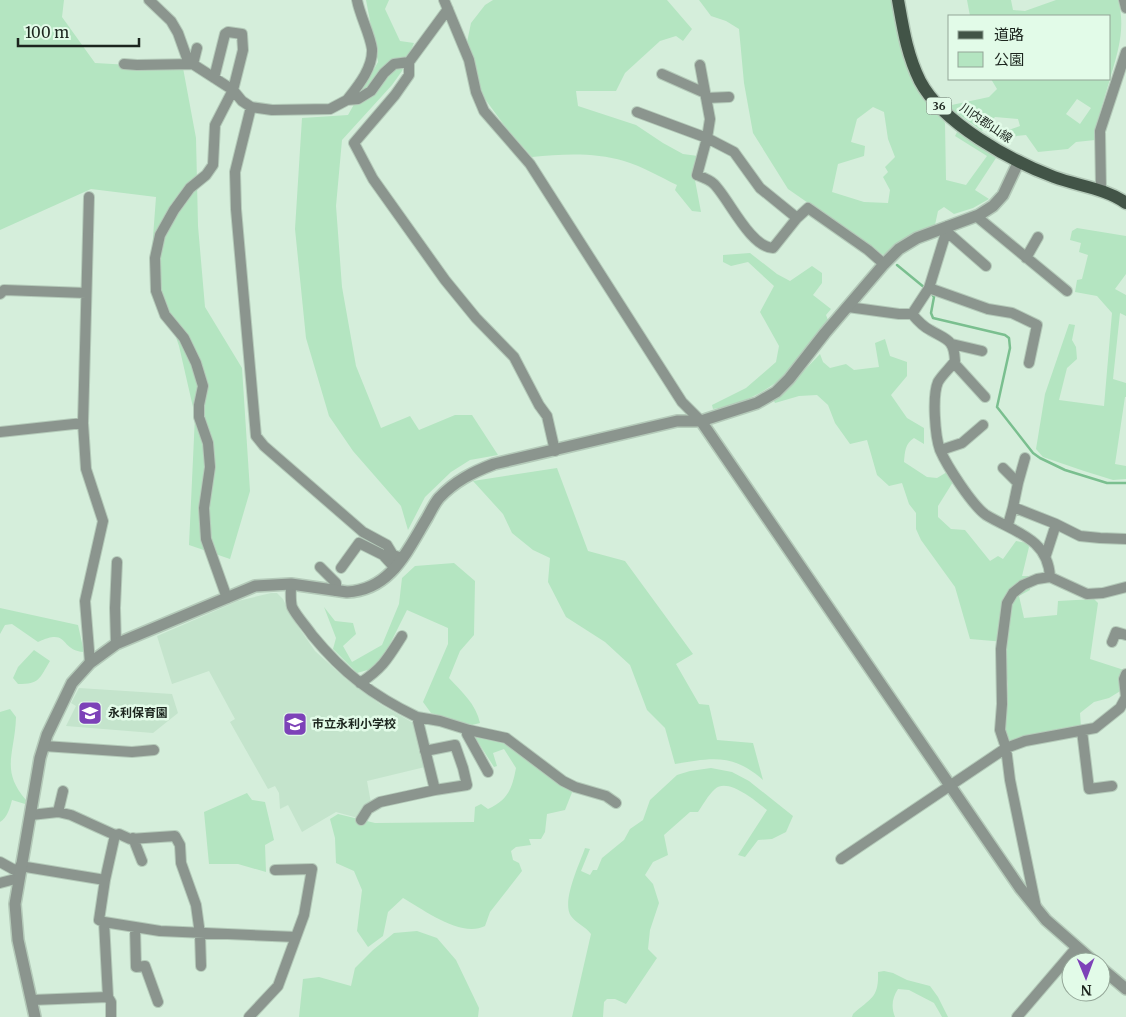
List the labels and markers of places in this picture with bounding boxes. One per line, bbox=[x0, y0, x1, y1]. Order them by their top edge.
school or university icon: 永利保育園 bbox=[77, 700, 103, 726]
place label: 永利保育園 bbox=[108, 705, 168, 720]
school or university icon: 市立永利小学校 bbox=[282, 711, 308, 737]
place label: 市立永利小学校 bbox=[312, 716, 396, 731]

